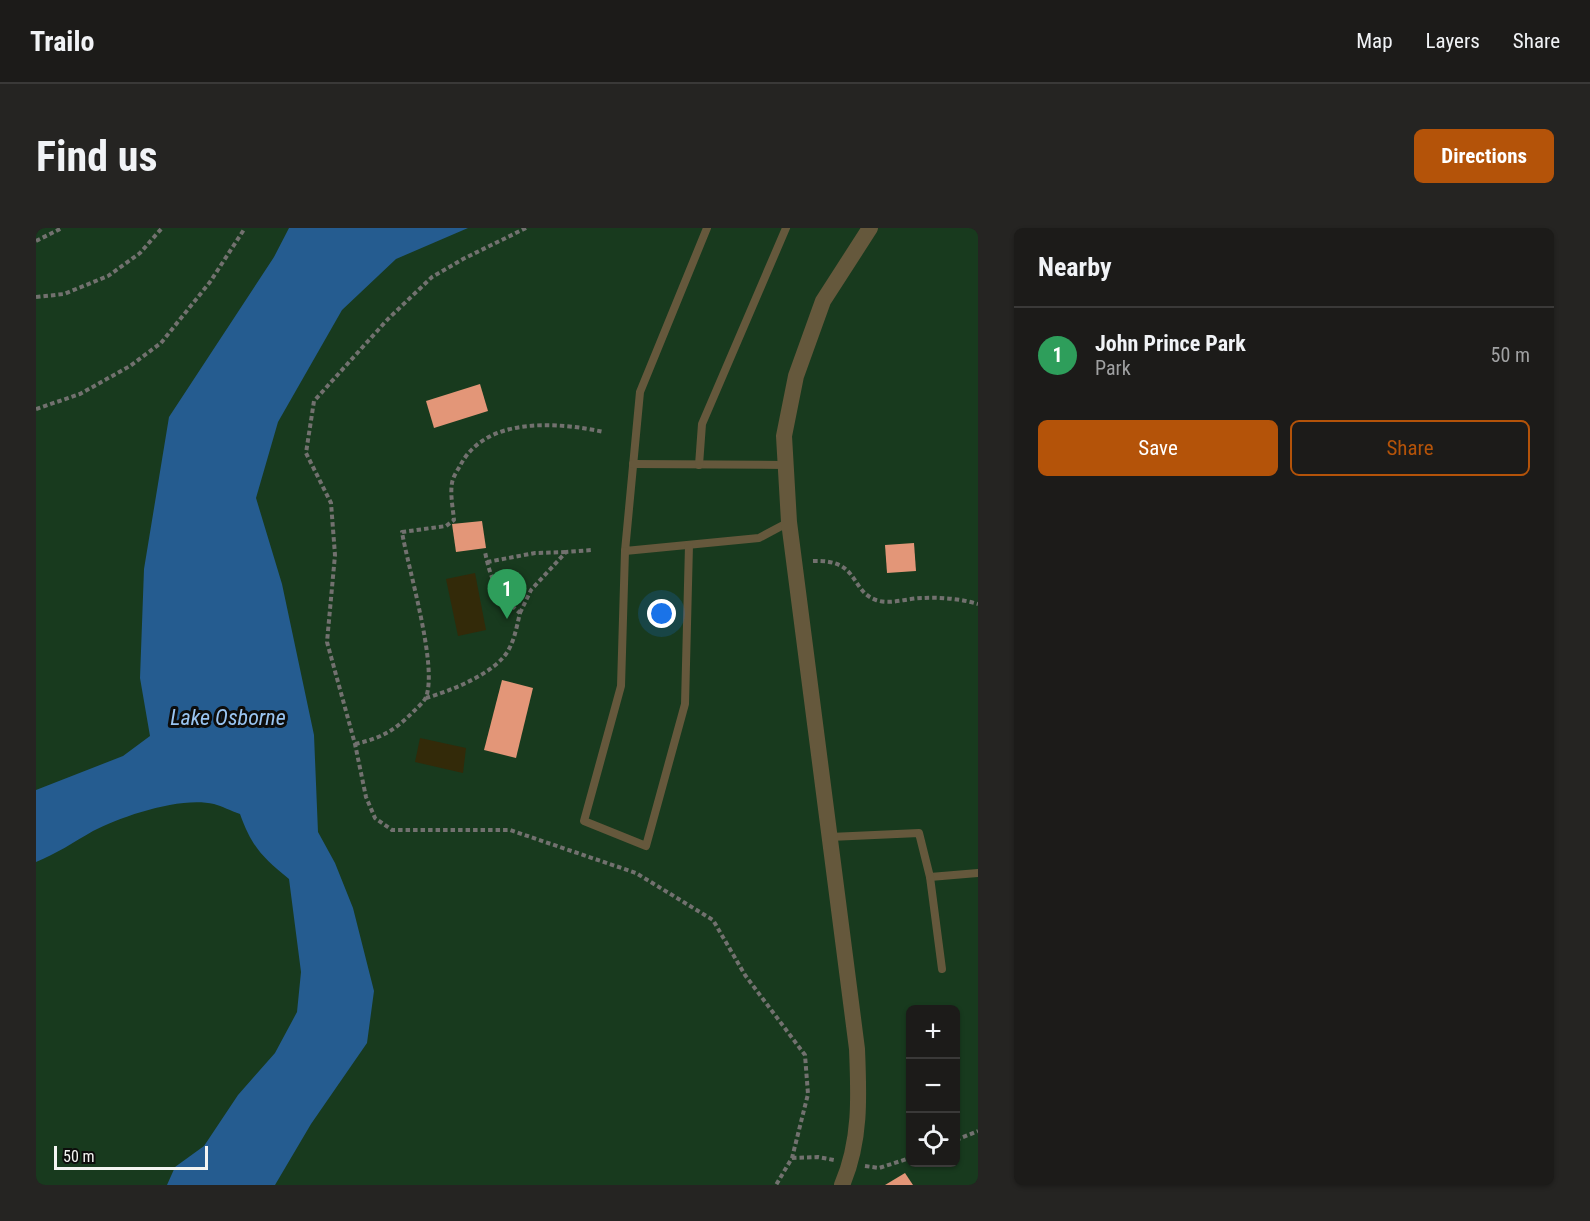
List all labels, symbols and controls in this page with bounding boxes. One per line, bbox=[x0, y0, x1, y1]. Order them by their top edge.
text: Trailo bbox=[30, 25, 94, 58]
text: Map bbox=[1356, 29, 1393, 53]
text: Layers bbox=[1426, 29, 1480, 53]
text: Share bbox=[1513, 29, 1560, 53]
button: Directions bbox=[1414, 129, 1554, 183]
text: Find us bbox=[36, 132, 157, 181]
text: Nearby bbox=[1038, 252, 1112, 282]
text: John Prince Park bbox=[1095, 331, 1246, 356]
text: 1 bbox=[1052, 343, 1063, 367]
text: 50 m bbox=[1491, 343, 1530, 367]
text: Park bbox=[1095, 356, 1131, 380]
button: Save bbox=[1038, 420, 1278, 476]
button: Share bbox=[1290, 420, 1530, 476]
pin: 1 bbox=[488, 570, 526, 619]
your location bbox=[647, 599, 676, 628]
water label: Lake Osborne bbox=[170, 705, 286, 730]
map controls bbox=[906, 1005, 960, 1167]
button: + bbox=[906, 1005, 960, 1059]
button: − bbox=[906, 1059, 960, 1113]
button: locate bbox=[906, 1113, 960, 1167]
scale bar bbox=[54, 1143, 208, 1170]
text: 50 m bbox=[63, 1147, 95, 1166]

